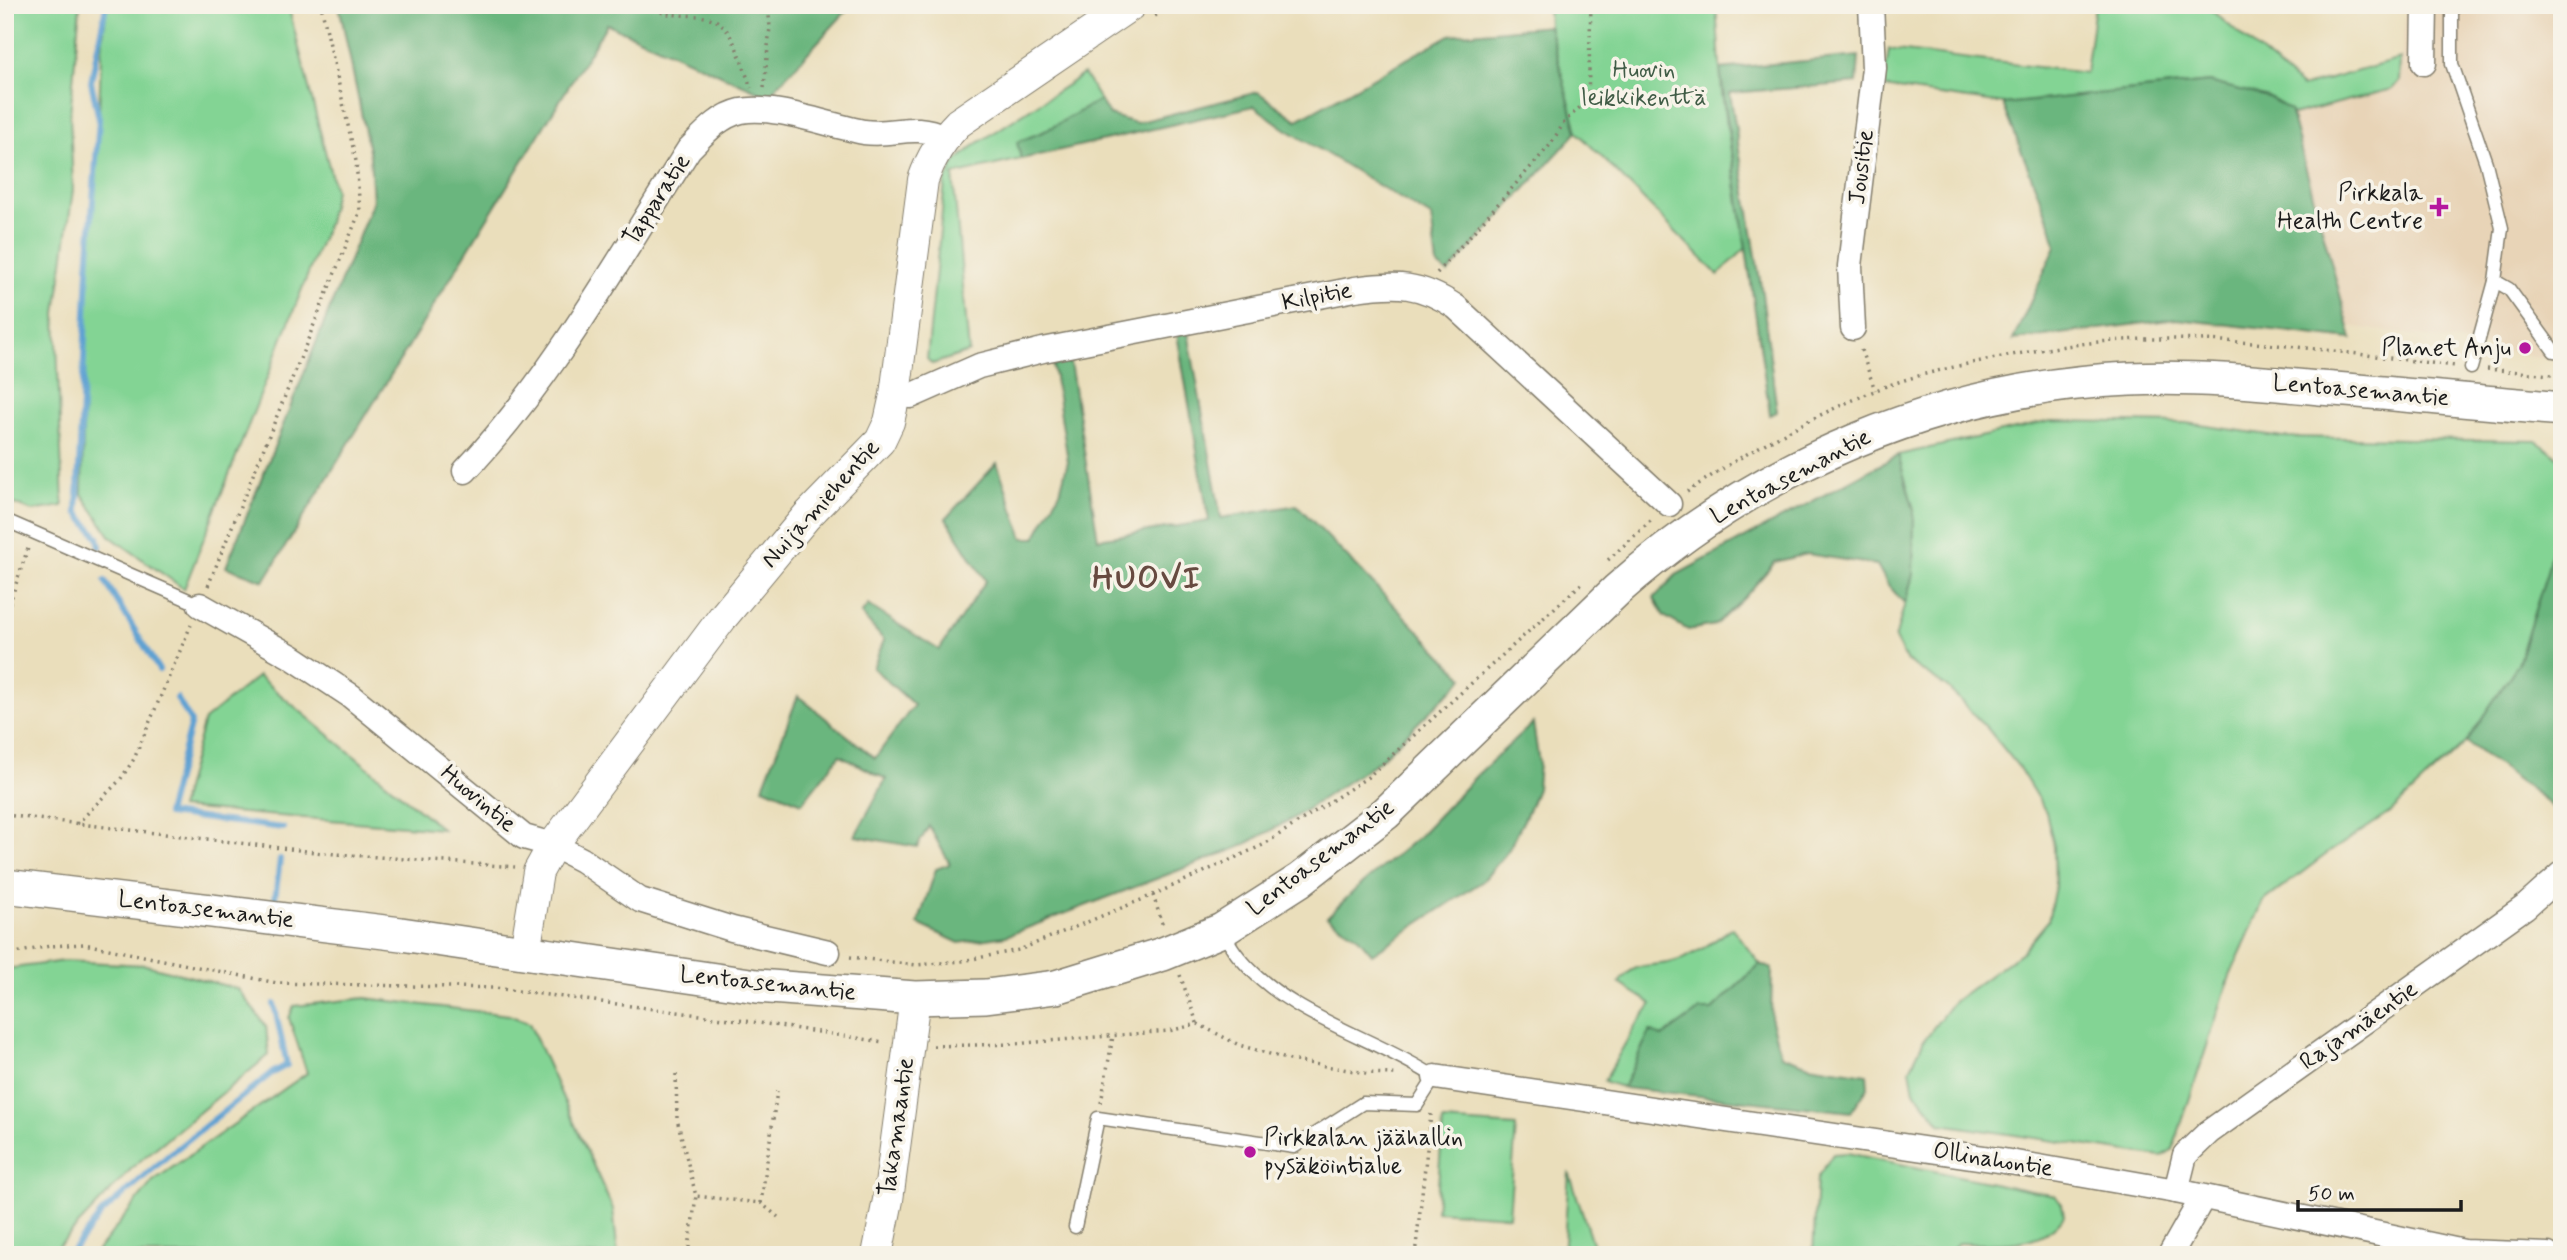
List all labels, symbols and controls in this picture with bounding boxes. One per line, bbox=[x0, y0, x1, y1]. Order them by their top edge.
park label: Huovin leikkikenttä bbox=[1581, 55, 1707, 114]
street label: Jousitie bbox=[1842, 128, 1882, 206]
street label: Tapparatie bbox=[616, 148, 698, 252]
place label: Pirkkala Health Centre bbox=[2277, 178, 2424, 237]
marker: Pirkkala Health Centre bbox=[2429, 197, 2449, 217]
street label: Kilpitie bbox=[1279, 275, 1355, 319]
place label: Planet Anju bbox=[2382, 333, 2511, 364]
marker: Planet Anju bbox=[2517, 340, 2533, 356]
street label: Lentoasemantie bbox=[2272, 368, 2451, 414]
street label: Lentoasemantie bbox=[1706, 422, 1877, 532]
street label: Nuijamiehentie bbox=[755, 433, 887, 575]
district label: HUOVI bbox=[1092, 558, 1202, 600]
street label: Huovintie bbox=[434, 758, 523, 840]
street label: Lentoasemantie bbox=[1241, 792, 1401, 924]
street label: Lentoasemantie bbox=[116, 884, 296, 936]
street label: Lentoasemantie bbox=[678, 959, 858, 1009]
street label: Rajamäentie bbox=[2294, 974, 2424, 1078]
street label: Takamaantie bbox=[872, 1055, 922, 1199]
place label: Pirkkalan jäähallin pysäköintialue bbox=[1264, 1123, 1463, 1182]
street label: Ollinahontie bbox=[1931, 1135, 2055, 1185]
marker: Pirkkalan jäähallin pysäköintialue bbox=[1242, 1144, 1258, 1160]
scale bar bbox=[2298, 1169, 2460, 1213]
text: 50 m bbox=[2308, 1180, 2355, 1208]

